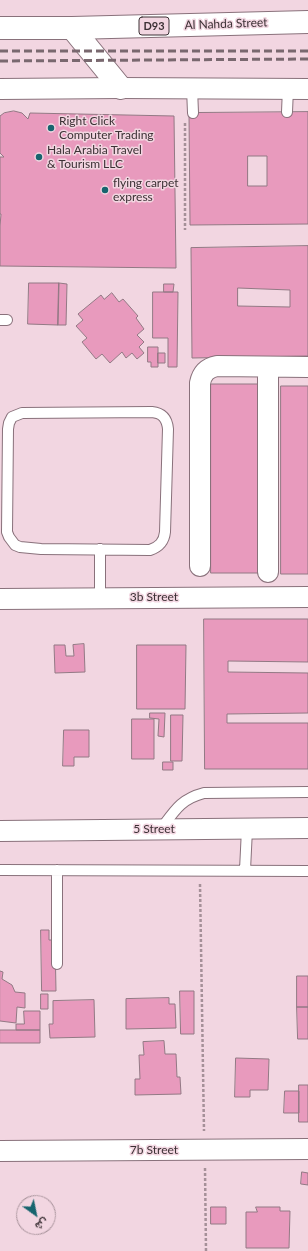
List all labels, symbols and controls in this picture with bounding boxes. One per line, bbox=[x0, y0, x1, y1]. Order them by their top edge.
street label: Al Nahda Street bbox=[184, 15, 268, 33]
road number: D93 bbox=[139, 17, 169, 35]
place label: Right Click Computer Trading bbox=[59, 114, 154, 142]
marker: Right Click Computer Trading bbox=[46, 123, 56, 133]
place label: Hala Arabia Travel & Tourism LLC bbox=[47, 143, 142, 171]
marker: Hala Arabia Travel & Tourism LLC bbox=[34, 152, 44, 162]
place label: flying carpet express bbox=[113, 176, 179, 204]
marker: flying carpet express bbox=[100, 185, 110, 195]
street label: 3b Street bbox=[130, 590, 178, 604]
street label: 5 Street bbox=[133, 822, 175, 836]
street label: 7b Street bbox=[130, 1143, 178, 1157]
north arrow bbox=[16, 1195, 56, 1235]
text: ش bbox=[33, 1216, 51, 1234]

